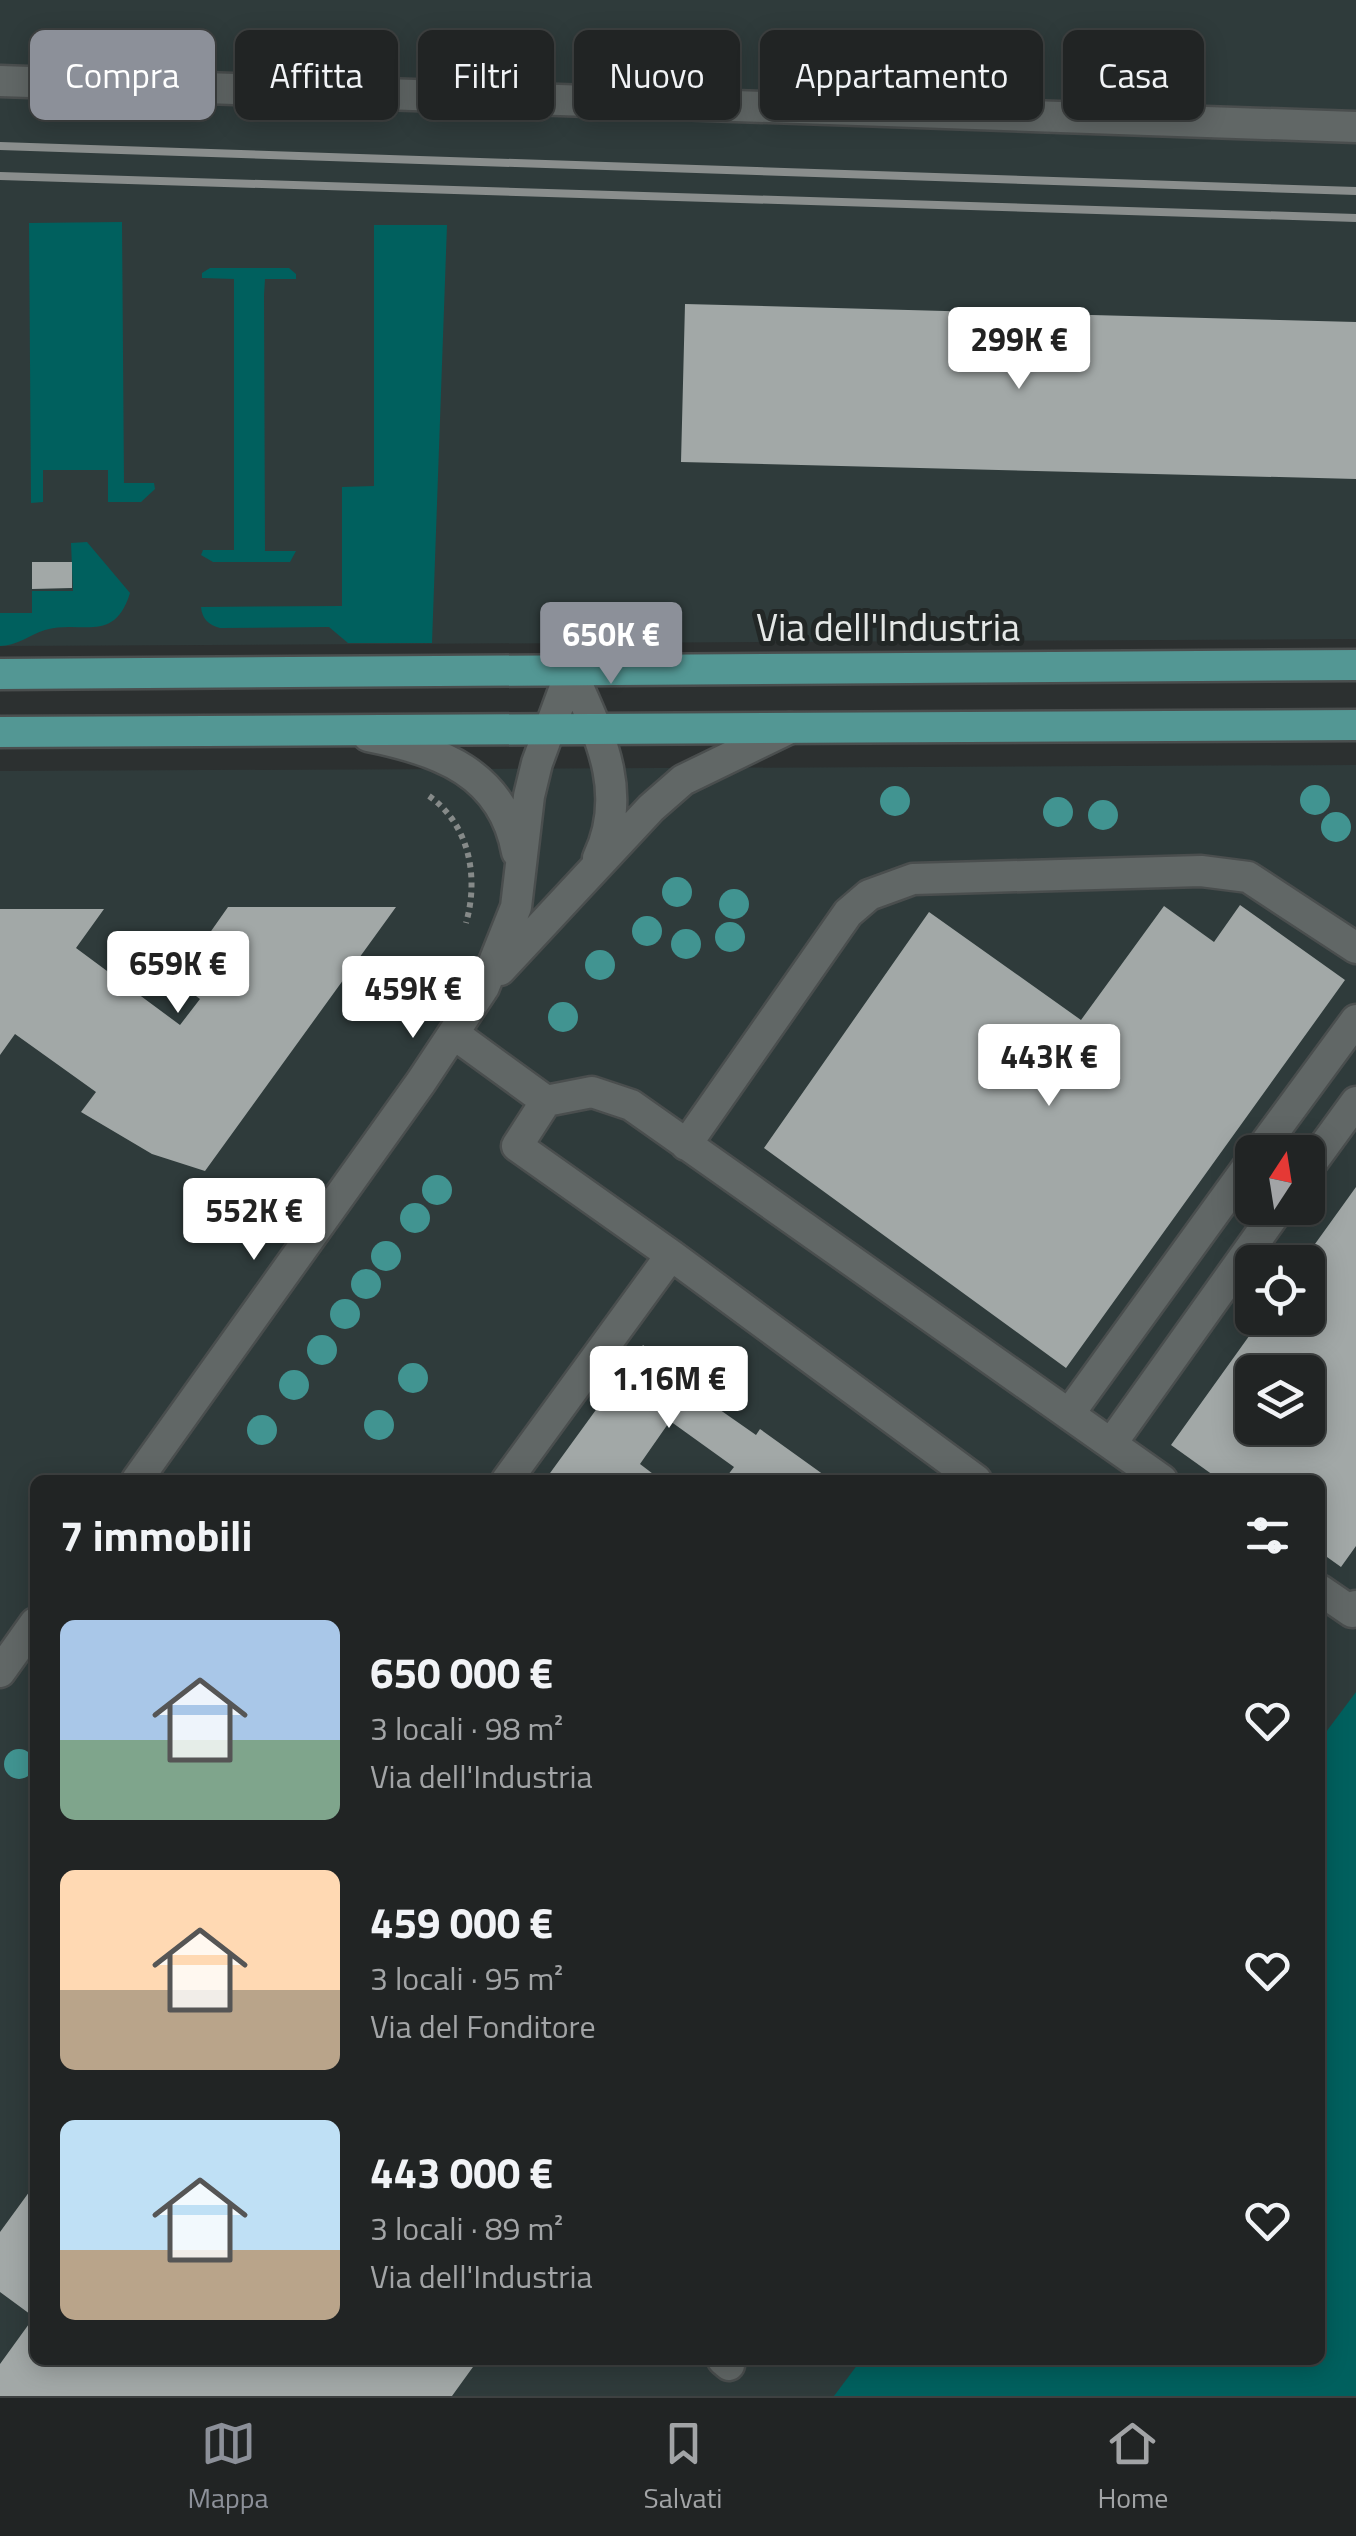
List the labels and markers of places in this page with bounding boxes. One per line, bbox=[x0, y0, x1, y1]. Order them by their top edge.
pin: 299K € bbox=[938, 307, 1100, 392]
pin: 650K € bbox=[530, 602, 692, 687]
pin: 659K € bbox=[97, 931, 259, 1016]
pin: 459K € bbox=[332, 956, 494, 1041]
pin: 443K € bbox=[968, 1024, 1130, 1109]
pin: 552K € bbox=[173, 1178, 335, 1263]
pin: 1.16M € bbox=[577, 1346, 761, 1431]

